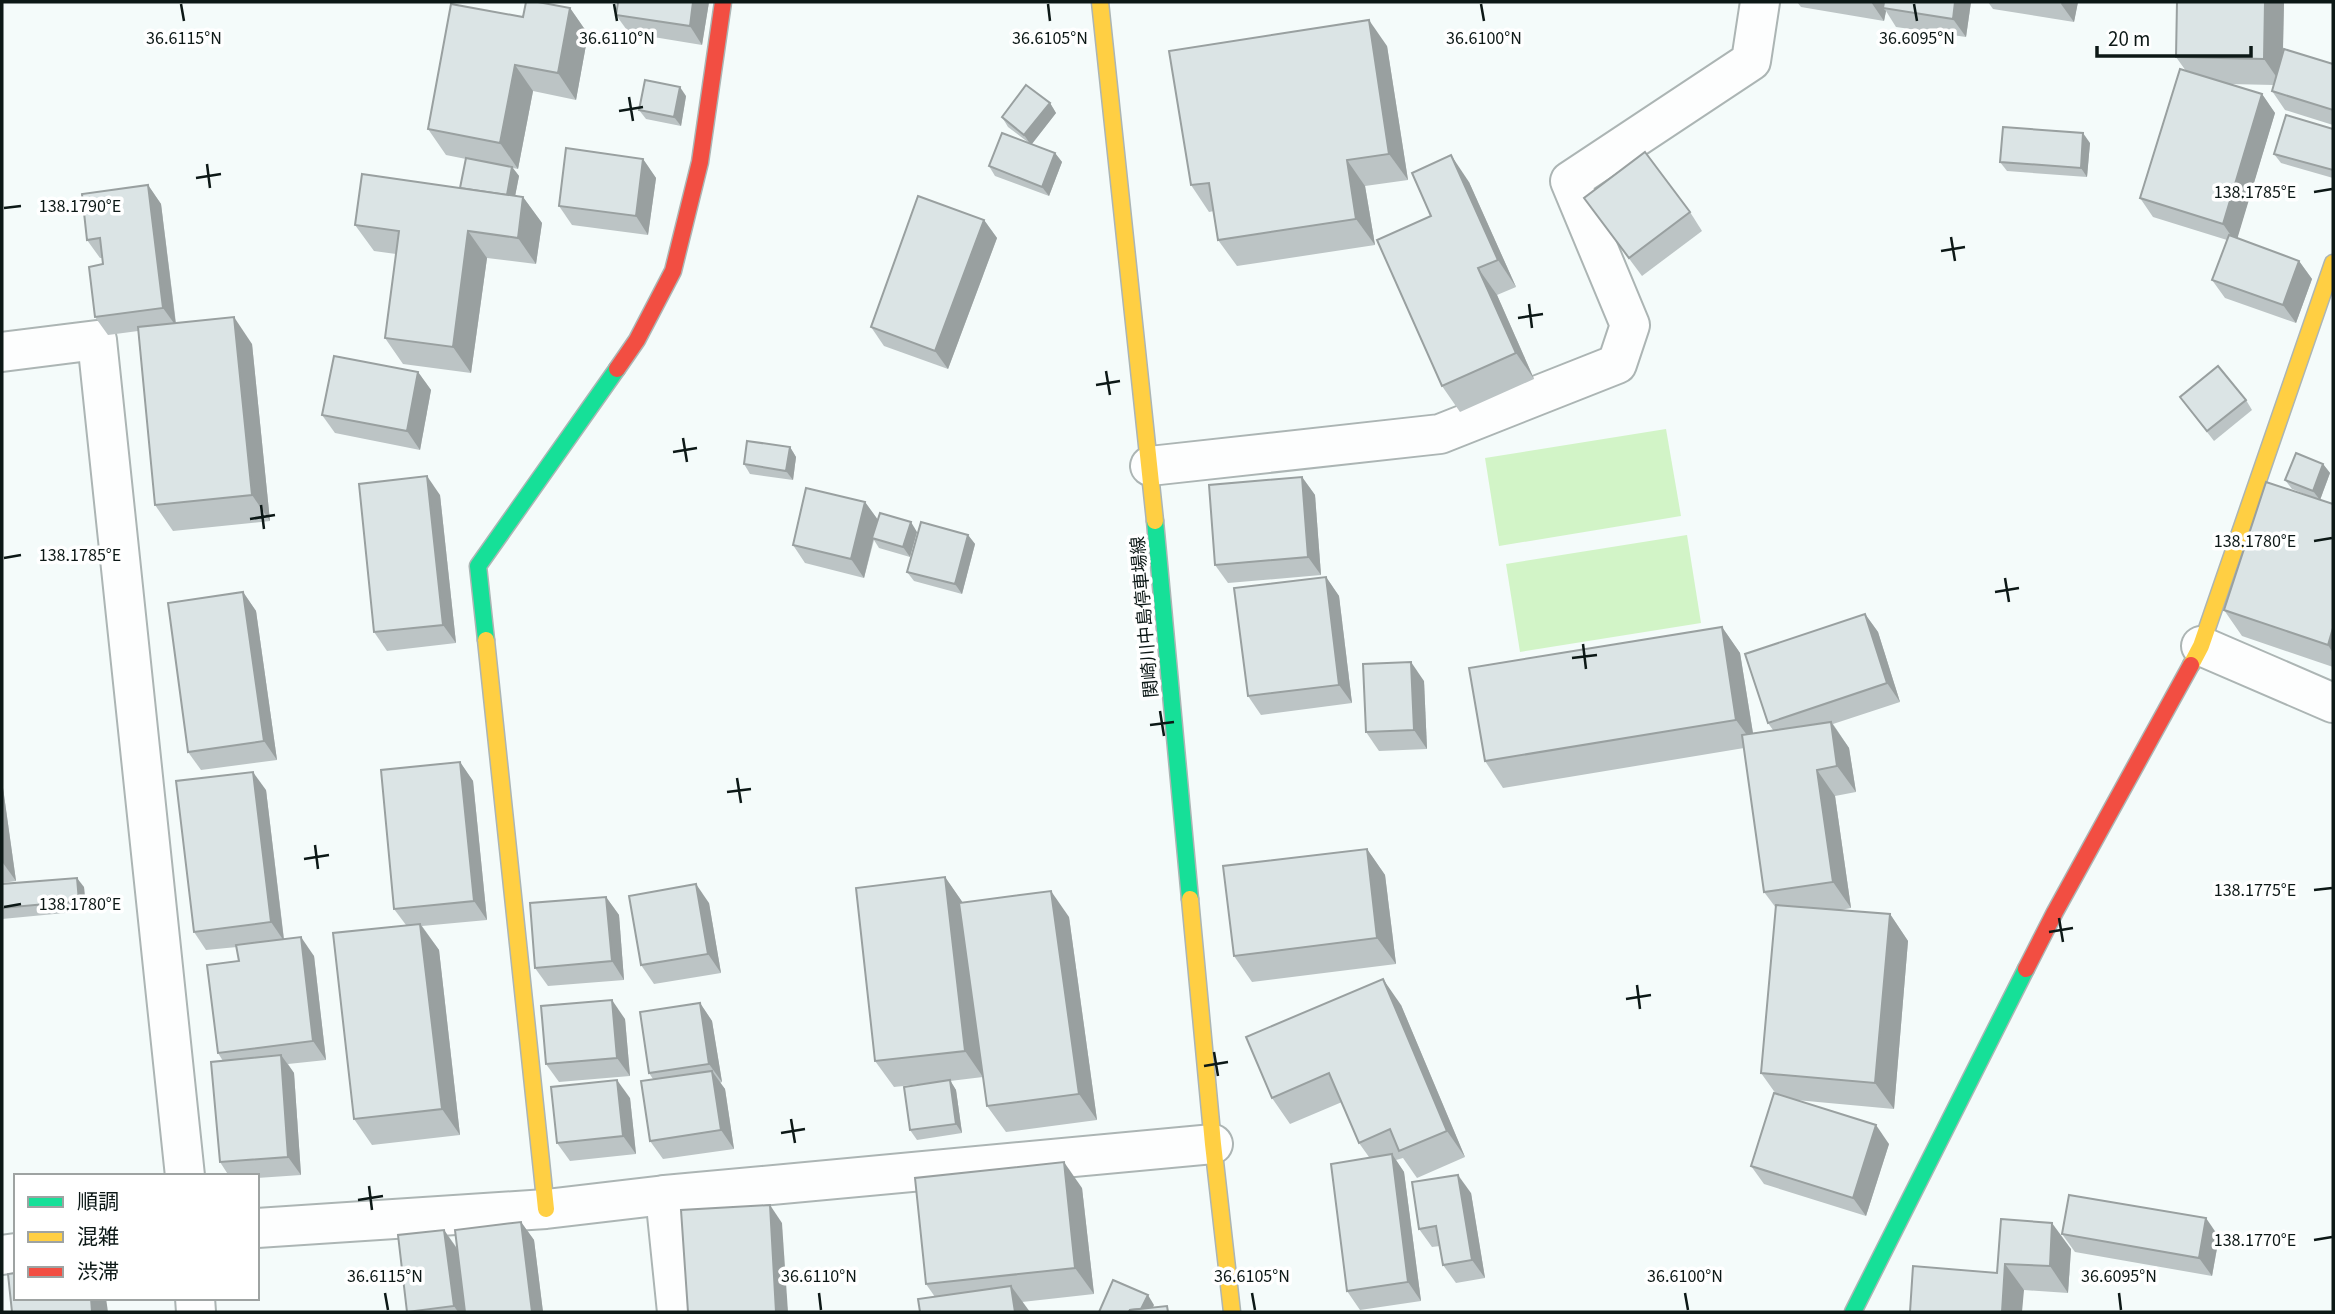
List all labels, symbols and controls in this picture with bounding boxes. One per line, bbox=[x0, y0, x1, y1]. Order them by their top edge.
scale bar bbox=[2097, 14, 2251, 58]
text: 20 m bbox=[2108, 24, 2150, 54]
text: 36.6115°N bbox=[146, 26, 222, 51]
text: 36.6110°N bbox=[579, 26, 655, 51]
text: 36.6105°N bbox=[1012, 26, 1088, 51]
text: 36.6100°N bbox=[1446, 26, 1522, 51]
text: 36.6095°N bbox=[1879, 26, 1955, 51]
text: 138.1785°E bbox=[2214, 180, 2296, 205]
text: 138.1790°E bbox=[39, 194, 121, 219]
text: 138.1780°E bbox=[2214, 529, 2296, 554]
street label: 関崎川中島停車場線 bbox=[1125, 535, 1165, 699]
text: 138.1785°E bbox=[39, 543, 121, 568]
text: 138.1775°E bbox=[2214, 878, 2296, 903]
text: 138.1780°E bbox=[39, 892, 121, 917]
legend bbox=[14, 1174, 259, 1300]
text: 順調 bbox=[77, 1187, 119, 1217]
text: 混雑 bbox=[77, 1222, 119, 1252]
text: 138.1770°E bbox=[2214, 1228, 2296, 1253]
text: 渋滞 bbox=[77, 1257, 119, 1287]
text: 36.6115°N bbox=[347, 1264, 423, 1289]
text: 36.6110°N bbox=[781, 1264, 857, 1289]
text: 36.6105°N bbox=[1214, 1264, 1290, 1289]
text: 36.6100°N bbox=[1647, 1264, 1723, 1289]
text: 36.6095°N bbox=[2081, 1264, 2157, 1289]

